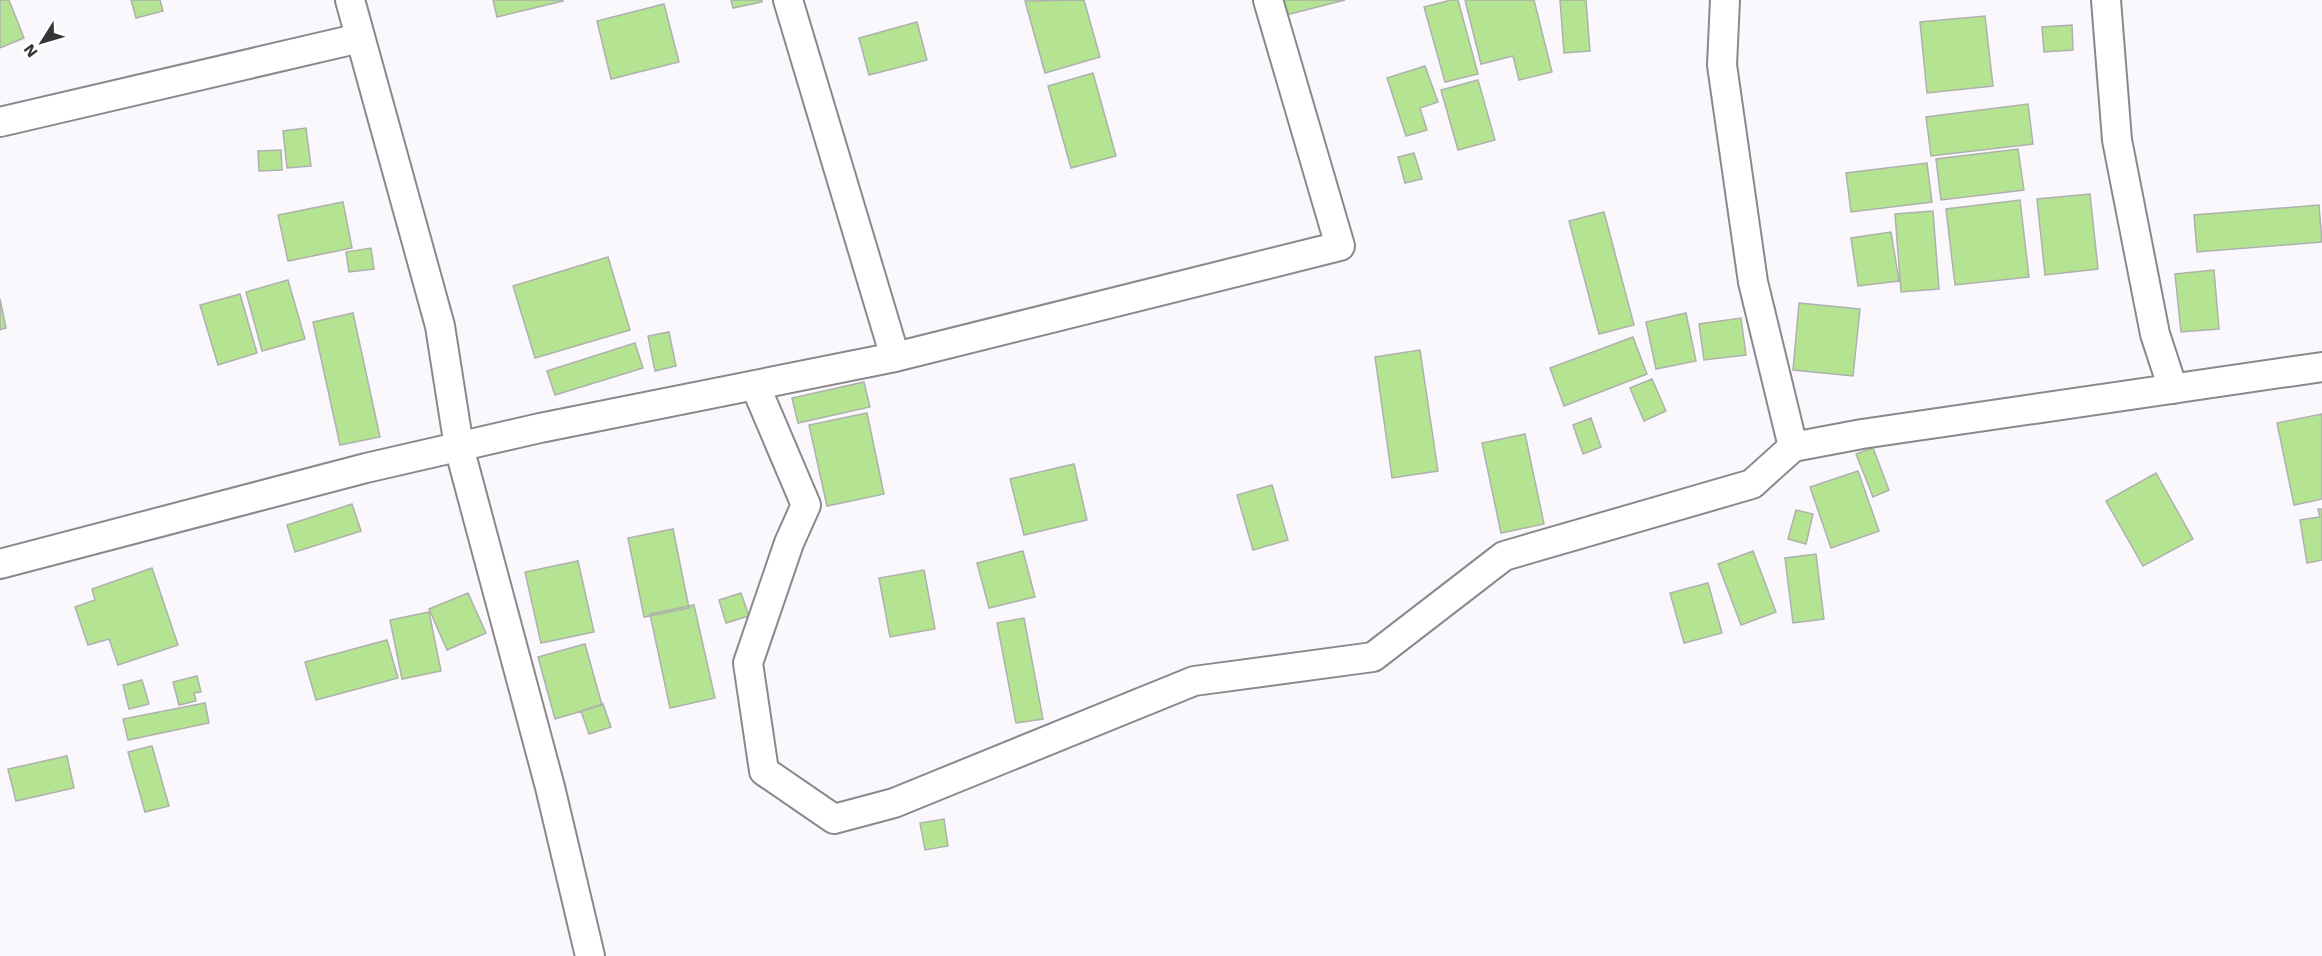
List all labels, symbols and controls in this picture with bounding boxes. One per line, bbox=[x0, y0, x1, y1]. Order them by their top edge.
north arrow bbox=[12, 12, 72, 72]
text: N bbox=[19, 40, 42, 61]

